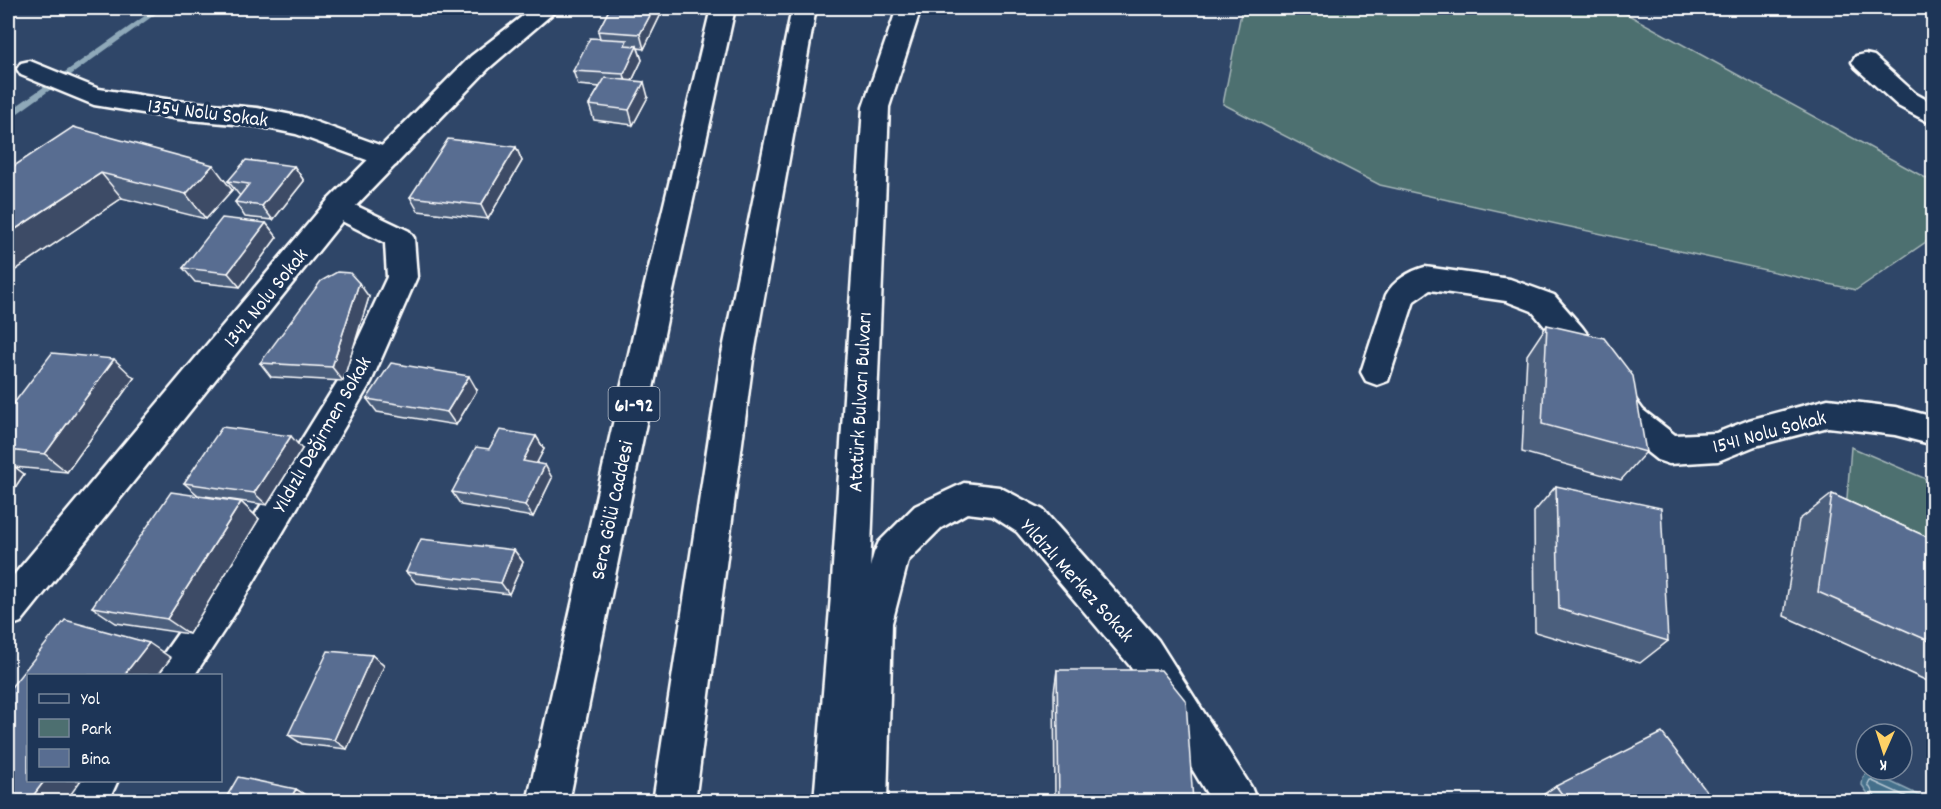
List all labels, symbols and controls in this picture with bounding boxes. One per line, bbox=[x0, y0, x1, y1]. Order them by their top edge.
street label: 1354 Nolu Sokak bbox=[146, 93, 270, 137]
street label: 1342 Nolu Sokak bbox=[218, 242, 317, 355]
street label: Atatürk Bulvarı Bulvarı bbox=[842, 311, 882, 493]
street label: Yıldızlı Değirmen Sokak bbox=[266, 351, 381, 520]
road number: 61-92 bbox=[608, 387, 660, 421]
street label: 1541 Nolu Sokak bbox=[1710, 404, 1830, 463]
street label: Sera Gölü Caddesi bbox=[585, 438, 643, 583]
street label: Yıldızlı Merkez Sokak bbox=[1012, 513, 1140, 651]
legend bbox=[27, 674, 222, 782]
text: Yol bbox=[81, 688, 101, 713]
text: Park bbox=[81, 718, 112, 743]
north arrow bbox=[1854, 722, 1914, 782]
text: Bina bbox=[81, 748, 110, 773]
text: K bbox=[1878, 753, 1888, 776]

